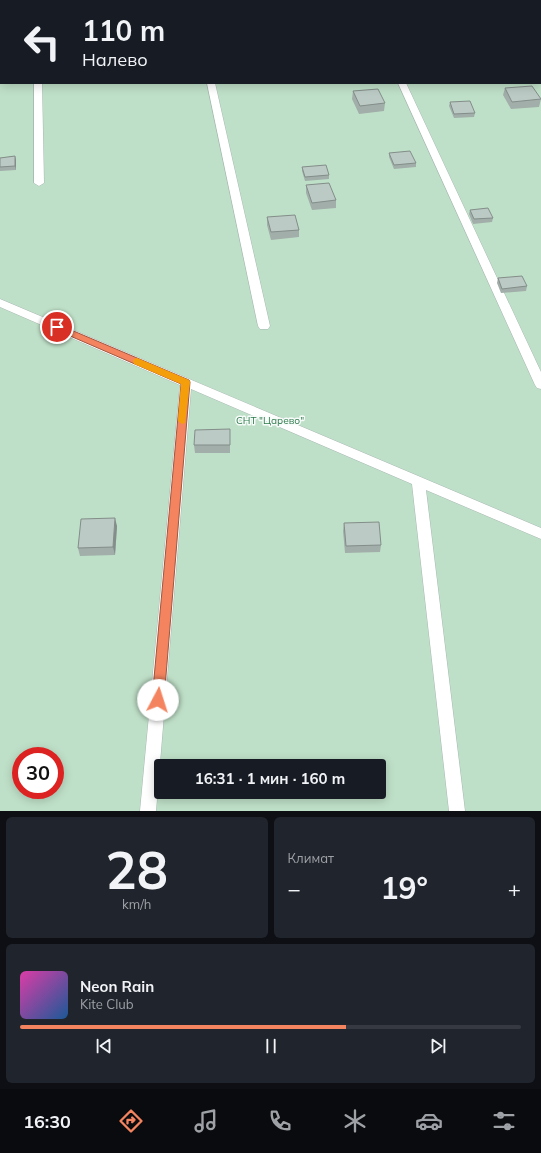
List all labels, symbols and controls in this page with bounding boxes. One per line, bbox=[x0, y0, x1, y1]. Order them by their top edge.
text: 110 m bbox=[82, 13, 165, 48]
icon: left bbox=[16, 16, 68, 68]
text: Налево bbox=[82, 48, 148, 71]
pin bbox=[40, 310, 74, 344]
icon: arrive bbox=[46, 316, 68, 338]
park label: СНТ "Царево" bbox=[236, 414, 304, 427]
position arrow bbox=[137, 679, 179, 721]
speed limit sign: 30 bbox=[12, 747, 64, 799]
text: 16:31 · 1 мин · 160 m bbox=[195, 769, 345, 788]
text: 28 bbox=[106, 837, 168, 902]
text: Климат bbox=[288, 850, 334, 866]
text: 19° bbox=[381, 869, 428, 907]
text: − bbox=[288, 875, 301, 903]
text: + bbox=[508, 875, 521, 903]
text: km/h bbox=[122, 896, 151, 912]
text: Neon Rain bbox=[80, 977, 154, 996]
text: Kite Club bbox=[80, 996, 134, 1012]
icon: previous bbox=[93, 1035, 115, 1057]
icon: pause bbox=[260, 1035, 282, 1057]
icon: next bbox=[427, 1035, 449, 1057]
icon: directions bbox=[117, 1107, 145, 1135]
icon: music bbox=[192, 1107, 220, 1135]
icon: phone bbox=[266, 1107, 294, 1135]
icon: climate bbox=[341, 1107, 369, 1135]
icon: car bbox=[415, 1107, 443, 1135]
icon: filters bbox=[490, 1107, 518, 1135]
text: 16:30 bbox=[23, 1110, 71, 1133]

